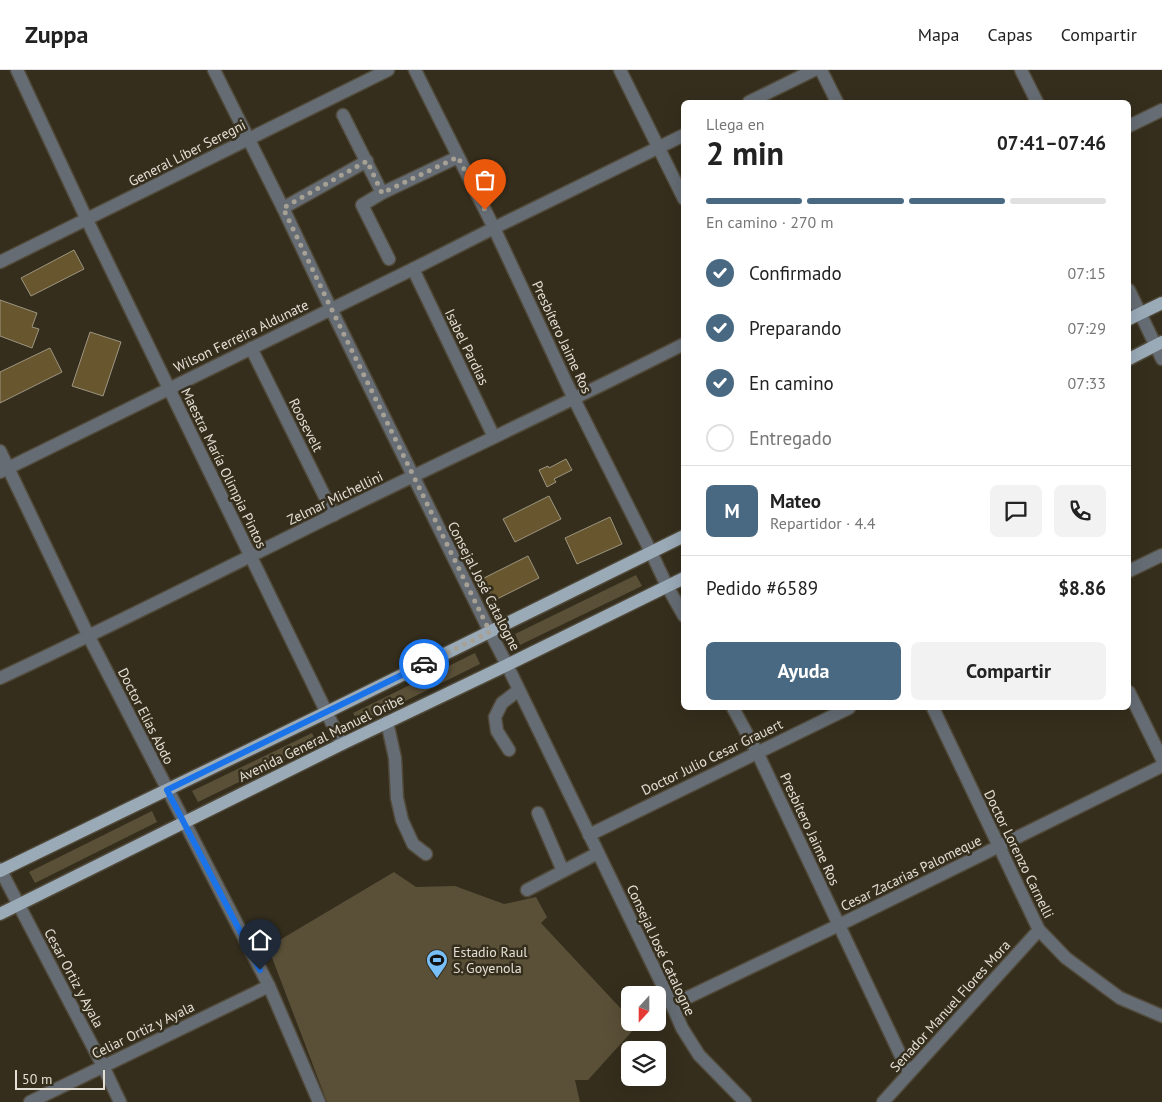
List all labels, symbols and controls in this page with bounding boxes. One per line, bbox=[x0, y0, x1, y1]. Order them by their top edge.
text: Zuppa bbox=[25, 19, 88, 50]
text: Mapa bbox=[918, 23, 960, 46]
text: Capas bbox=[988, 23, 1033, 46]
text: Compartir bbox=[1061, 23, 1137, 46]
text: Llega en bbox=[706, 114, 765, 134]
street label: General Líber Seregni bbox=[125, 116, 249, 190]
text: 07:41–07:46 bbox=[997, 131, 1106, 155]
text: 2 min bbox=[706, 132, 784, 174]
pin bbox=[464, 159, 506, 210]
icon: bag bbox=[471, 166, 499, 194]
text: En camino · 270 m bbox=[706, 212, 834, 232]
icon: check bbox=[706, 259, 734, 287]
text: Confirmado bbox=[749, 261, 842, 285]
text: 07:15 bbox=[1068, 263, 1106, 283]
street label: Presbítero Jaime Ros bbox=[528, 278, 596, 396]
street label: Wilson Ferreira Aldunate bbox=[171, 296, 311, 376]
street label: Isabel Pardias bbox=[441, 306, 493, 388]
icon: check bbox=[706, 314, 734, 342]
text: Preparando bbox=[749, 316, 841, 340]
text: 07:29 bbox=[1068, 318, 1106, 338]
icon: check bbox=[706, 369, 734, 397]
text: En camino bbox=[749, 371, 834, 395]
text: 07:33 bbox=[1068, 373, 1106, 393]
street label: Maestra María Olimpia Pintos bbox=[177, 385, 271, 551]
street label: Roosevelt bbox=[285, 395, 327, 455]
text: Entregado bbox=[749, 426, 832, 450]
street label: Zelmar Michellini bbox=[284, 467, 386, 529]
button: chat bbox=[990, 485, 1042, 537]
button: phone bbox=[1054, 485, 1106, 537]
text: Mateo bbox=[770, 489, 821, 513]
text: M bbox=[724, 499, 740, 523]
text: Repartidor · 4.4 bbox=[770, 513, 875, 533]
street label: Consejal José Catalogne bbox=[444, 518, 524, 654]
text: Pedido #6589 bbox=[706, 576, 818, 600]
text: $8.86 bbox=[1058, 576, 1106, 600]
courier bbox=[399, 639, 449, 689]
button: Ayuda bbox=[706, 642, 901, 700]
button: Compartir bbox=[911, 642, 1106, 700]
icon: car bbox=[410, 650, 438, 678]
street label: Doctor Elías Abdo bbox=[114, 665, 178, 767]
street label: Avenida General Manuel Oribe bbox=[235, 690, 407, 786]
street label: Doctor Julio Cesar Grauert bbox=[638, 715, 786, 799]
street label: Presbítero Jaime Ros bbox=[776, 770, 844, 888]
street label: Doctor Lorenzo Carnelli bbox=[980, 787, 1058, 921]
street label: Cesar Zacarias Palomeque bbox=[838, 831, 984, 915]
street label: Consejal José Catalogne bbox=[623, 881, 699, 1019]
pin bbox=[239, 919, 281, 970]
street label: Cesar Ortiz y Ayala bbox=[40, 925, 108, 1031]
icon: home bbox=[246, 926, 274, 954]
street label: Senador Manuel Flores Mora bbox=[886, 936, 1014, 1076]
place label: Estadio Raul S. Goyenola bbox=[453, 943, 527, 977]
sports icon: Estadio Raul S. Goyenola bbox=[425, 948, 449, 979]
north arrow bbox=[621, 986, 666, 1031]
map controls bbox=[621, 986, 666, 1086]
street label: Celiar Ortiz y Ayala bbox=[89, 997, 197, 1063]
button: layers bbox=[621, 1041, 666, 1086]
scale bar bbox=[15, 1067, 105, 1090]
text: 50 m bbox=[22, 1070, 52, 1088]

